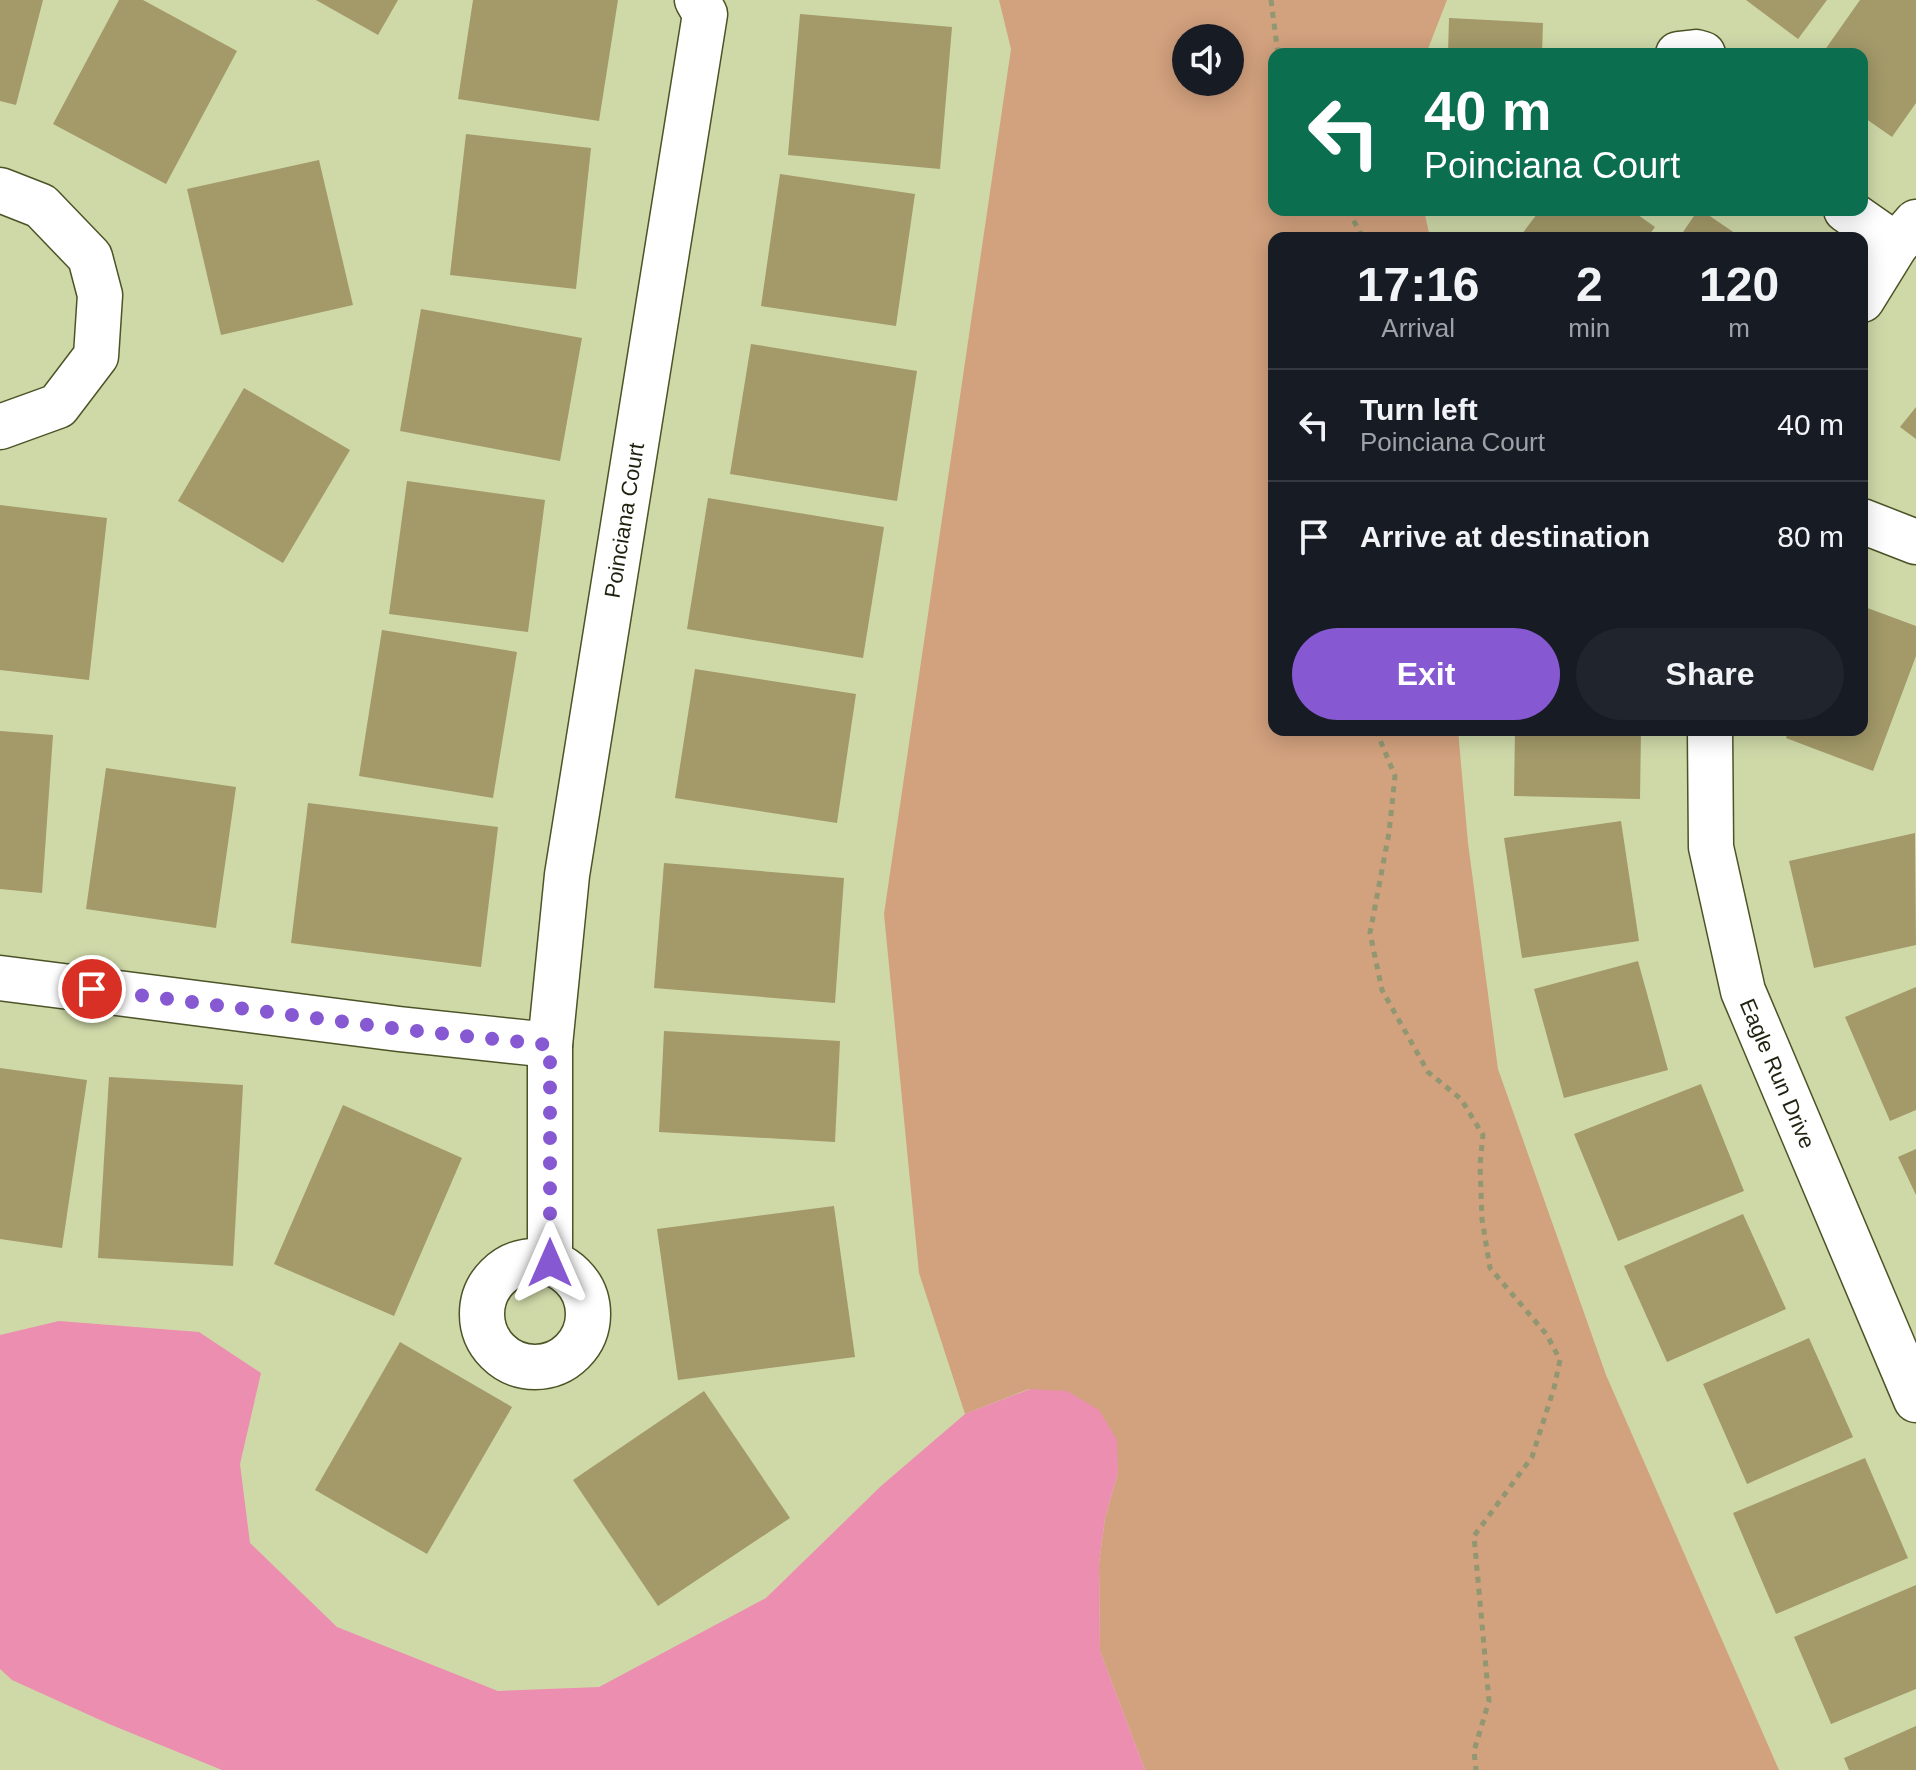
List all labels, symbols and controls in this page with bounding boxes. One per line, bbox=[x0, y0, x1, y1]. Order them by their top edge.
map controls bbox=[1172, 24, 1244, 96]
button: sound bbox=[1172, 24, 1244, 96]
text: 40 m bbox=[1424, 79, 1552, 142]
icon: left bbox=[1292, 80, 1396, 184]
text: Poinciana Court bbox=[1424, 145, 1680, 186]
text: 17:16 bbox=[1357, 258, 1480, 311]
text: 2 bbox=[1576, 258, 1603, 311]
text: 120 bbox=[1699, 258, 1779, 311]
text: Arrival bbox=[1381, 313, 1455, 343]
text: min bbox=[1568, 313, 1610, 343]
text: m bbox=[1728, 313, 1750, 343]
text: Turn left bbox=[1360, 393, 1478, 426]
icon: left bbox=[1292, 403, 1336, 447]
text: 40 m bbox=[1777, 408, 1844, 441]
text: Poinciana Court bbox=[1360, 427, 1545, 457]
street label: Poinciana Court bbox=[599, 441, 649, 600]
icon: arrive bbox=[1292, 515, 1336, 559]
text: Arrive at destination bbox=[1360, 520, 1650, 553]
text: 80 m bbox=[1777, 520, 1844, 553]
button: Exit bbox=[1292, 628, 1560, 720]
button: Share bbox=[1576, 628, 1844, 720]
pin bbox=[58, 955, 126, 1023]
icon: arrive bbox=[70, 967, 114, 1011]
street label: Eagle Run Drive bbox=[1735, 995, 1821, 1152]
position arrow bbox=[508, 1221, 592, 1305]

